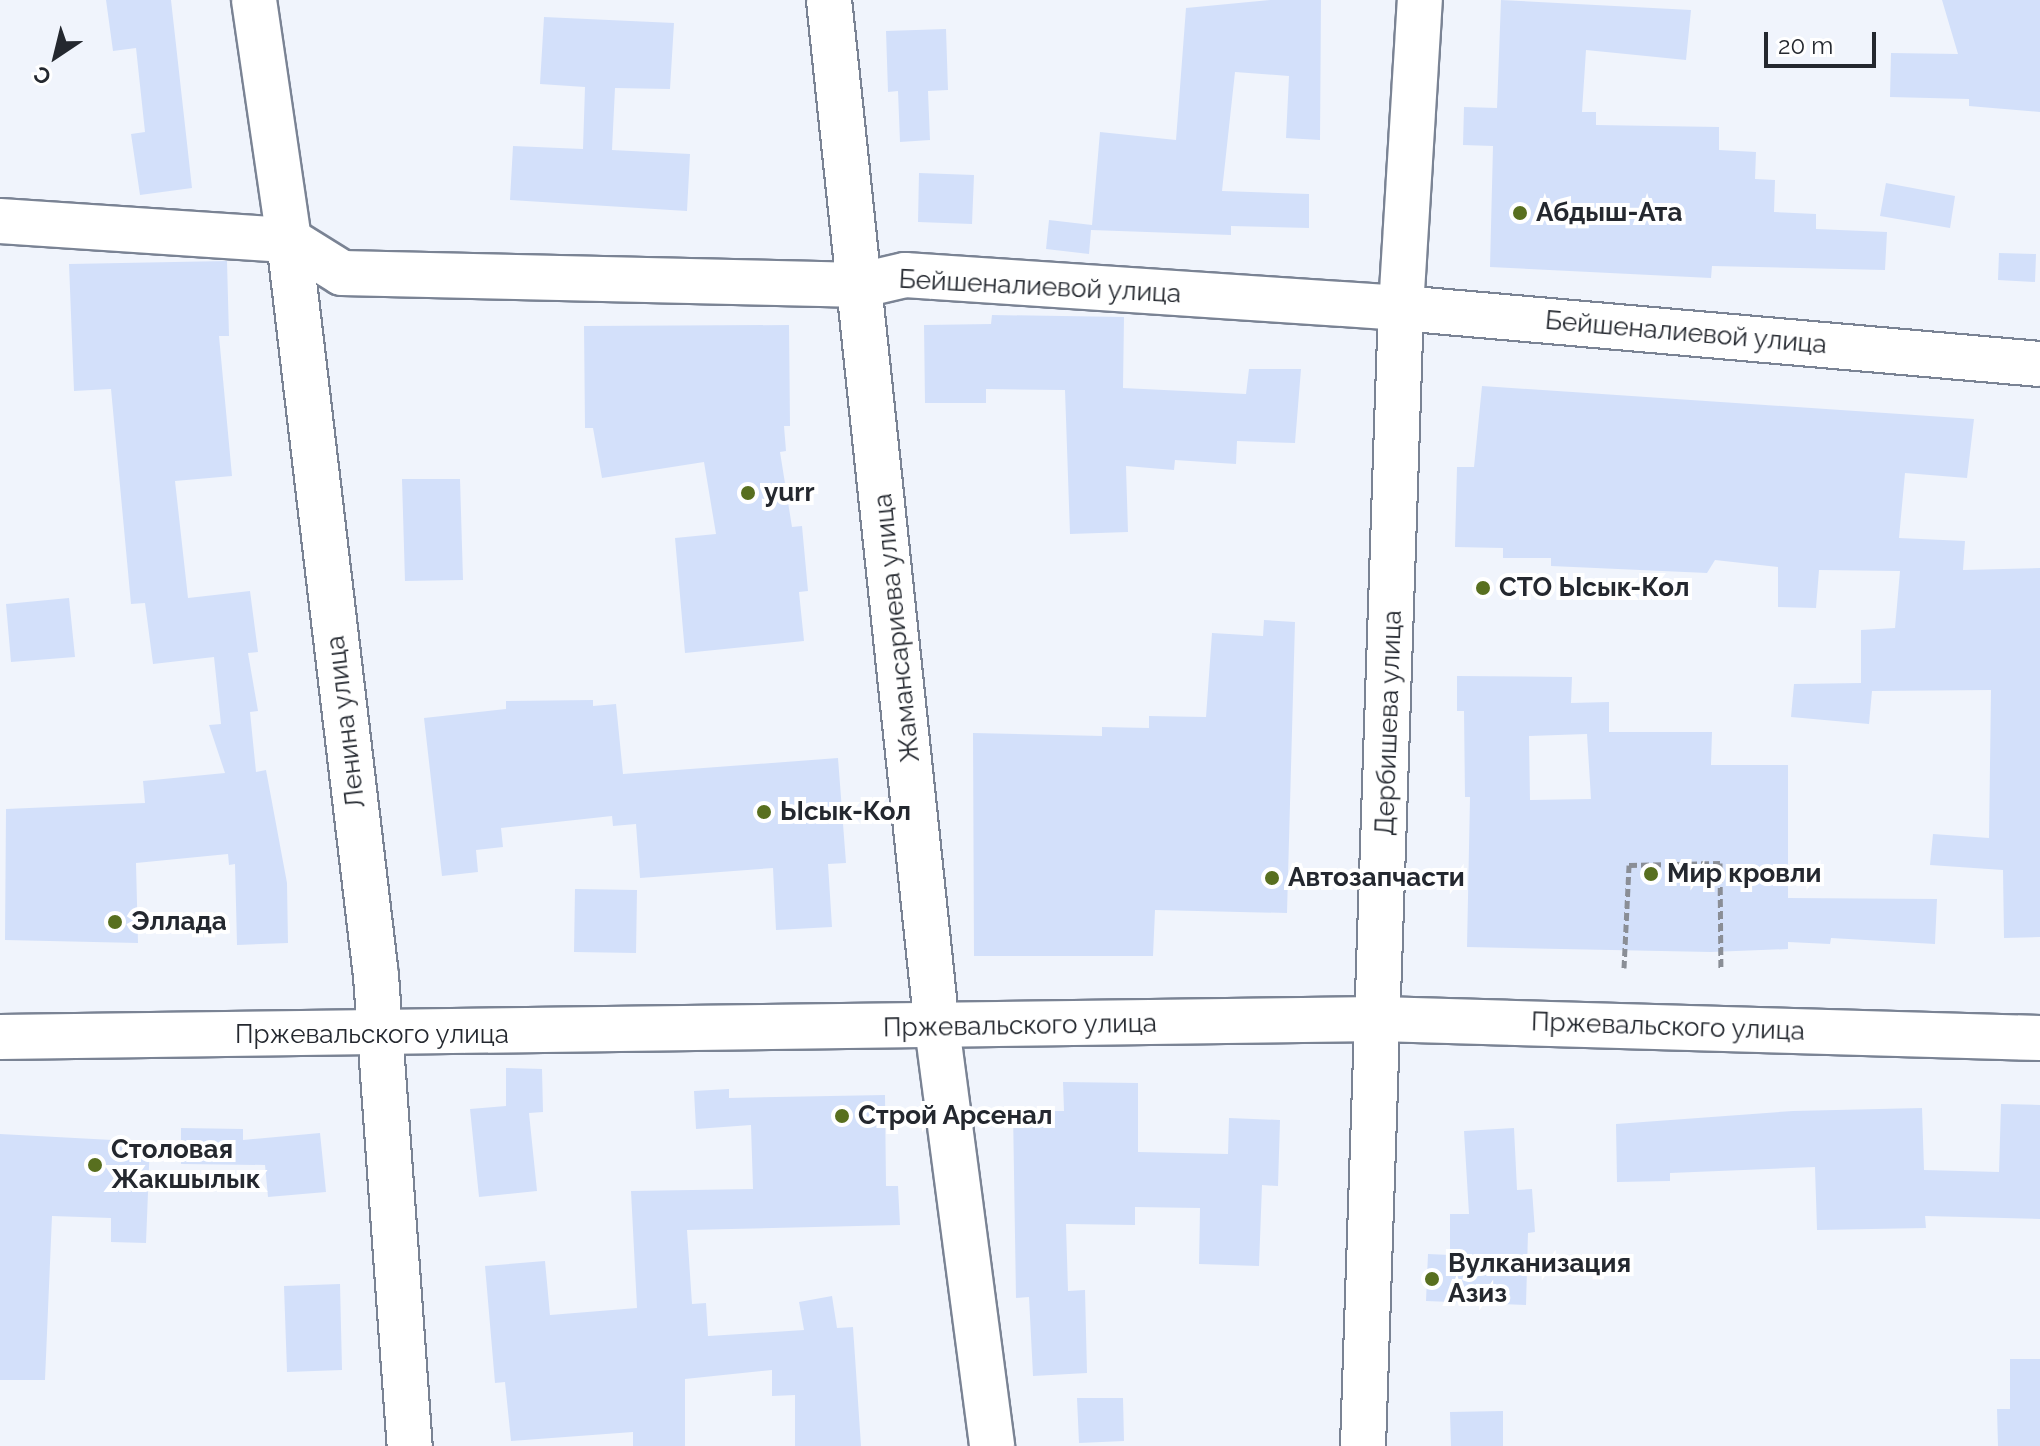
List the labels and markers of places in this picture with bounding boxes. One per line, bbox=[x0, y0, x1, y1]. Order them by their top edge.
place label: Абдыш-Ата bbox=[1536, 197, 1682, 229]
marker: Абдыш-Ата bbox=[1511, 204, 1529, 222]
place label: yurr bbox=[764, 477, 814, 509]
marker: yurr bbox=[739, 484, 757, 502]
place label: СТО Ысык-Кол bbox=[1499, 572, 1689, 604]
marker: СТО Ысык-Кол bbox=[1474, 579, 1492, 597]
place label: Ысык-Кол bbox=[780, 796, 911, 828]
marker: Ысык-Кол bbox=[755, 803, 773, 821]
place label: Мир кровли bbox=[1667, 858, 1821, 890]
place label: Автозапчасти bbox=[1288, 862, 1465, 894]
marker: Мир кровли bbox=[1642, 865, 1660, 883]
marker: Автозапчасти bbox=[1263, 869, 1281, 887]
place label: Эллада bbox=[131, 906, 227, 938]
marker: Эллада bbox=[106, 913, 124, 931]
place label: Строй Арсенал bbox=[858, 1100, 1053, 1132]
marker: Строй Арсенал bbox=[833, 1107, 851, 1125]
place label: Столовая Жакшылык bbox=[111, 1134, 261, 1196]
marker: Столовая Жакшылык bbox=[86, 1156, 104, 1174]
place label: Вулканизация Азиз bbox=[1448, 1248, 1631, 1310]
marker: Вулканизация Азиз bbox=[1423, 1270, 1441, 1288]

